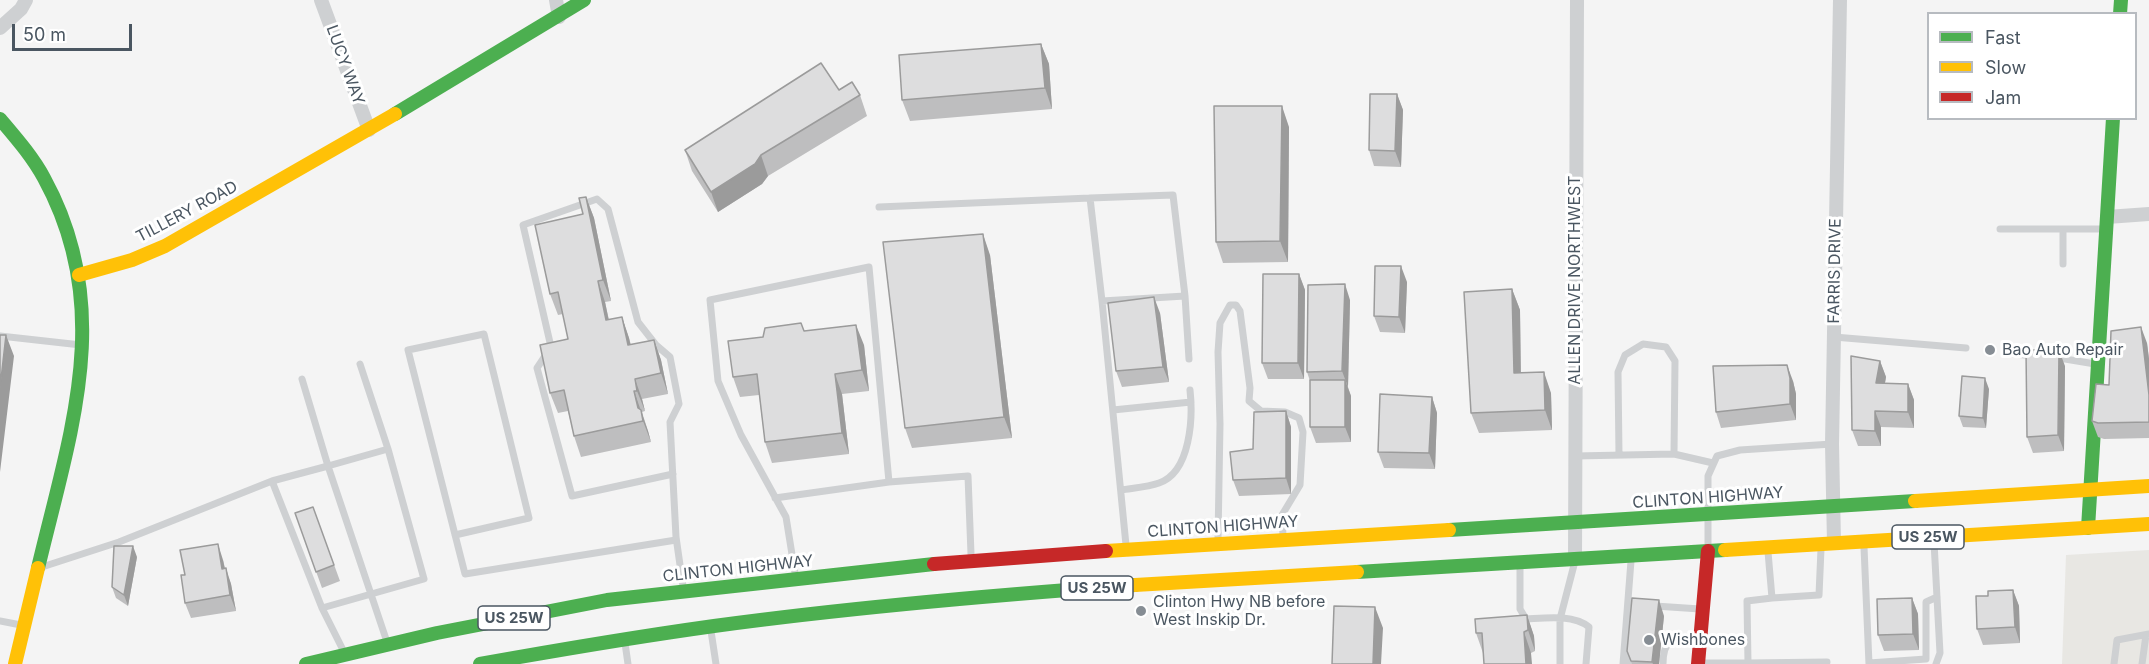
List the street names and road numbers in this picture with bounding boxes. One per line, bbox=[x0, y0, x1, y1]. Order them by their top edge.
street label: LUCY WAY bbox=[322, 22, 368, 108]
street label: ALLEN DRIVE NORTHWEST bbox=[1565, 175, 1585, 385]
street label: TILLERY ROAD bbox=[133, 177, 241, 247]
street label: FARRIS DRIVE bbox=[1824, 218, 1846, 324]
street label: CLINTON HIGHWAY bbox=[1632, 483, 1784, 513]
street label: CLINTON HIGHWAY bbox=[1147, 512, 1299, 542]
road number: US 25W bbox=[1892, 525, 1964, 549]
street label: CLINTON HIGHWAY bbox=[662, 552, 814, 586]
road number: US 25W bbox=[1061, 576, 1133, 600]
road number: US 25W bbox=[478, 606, 550, 630]

